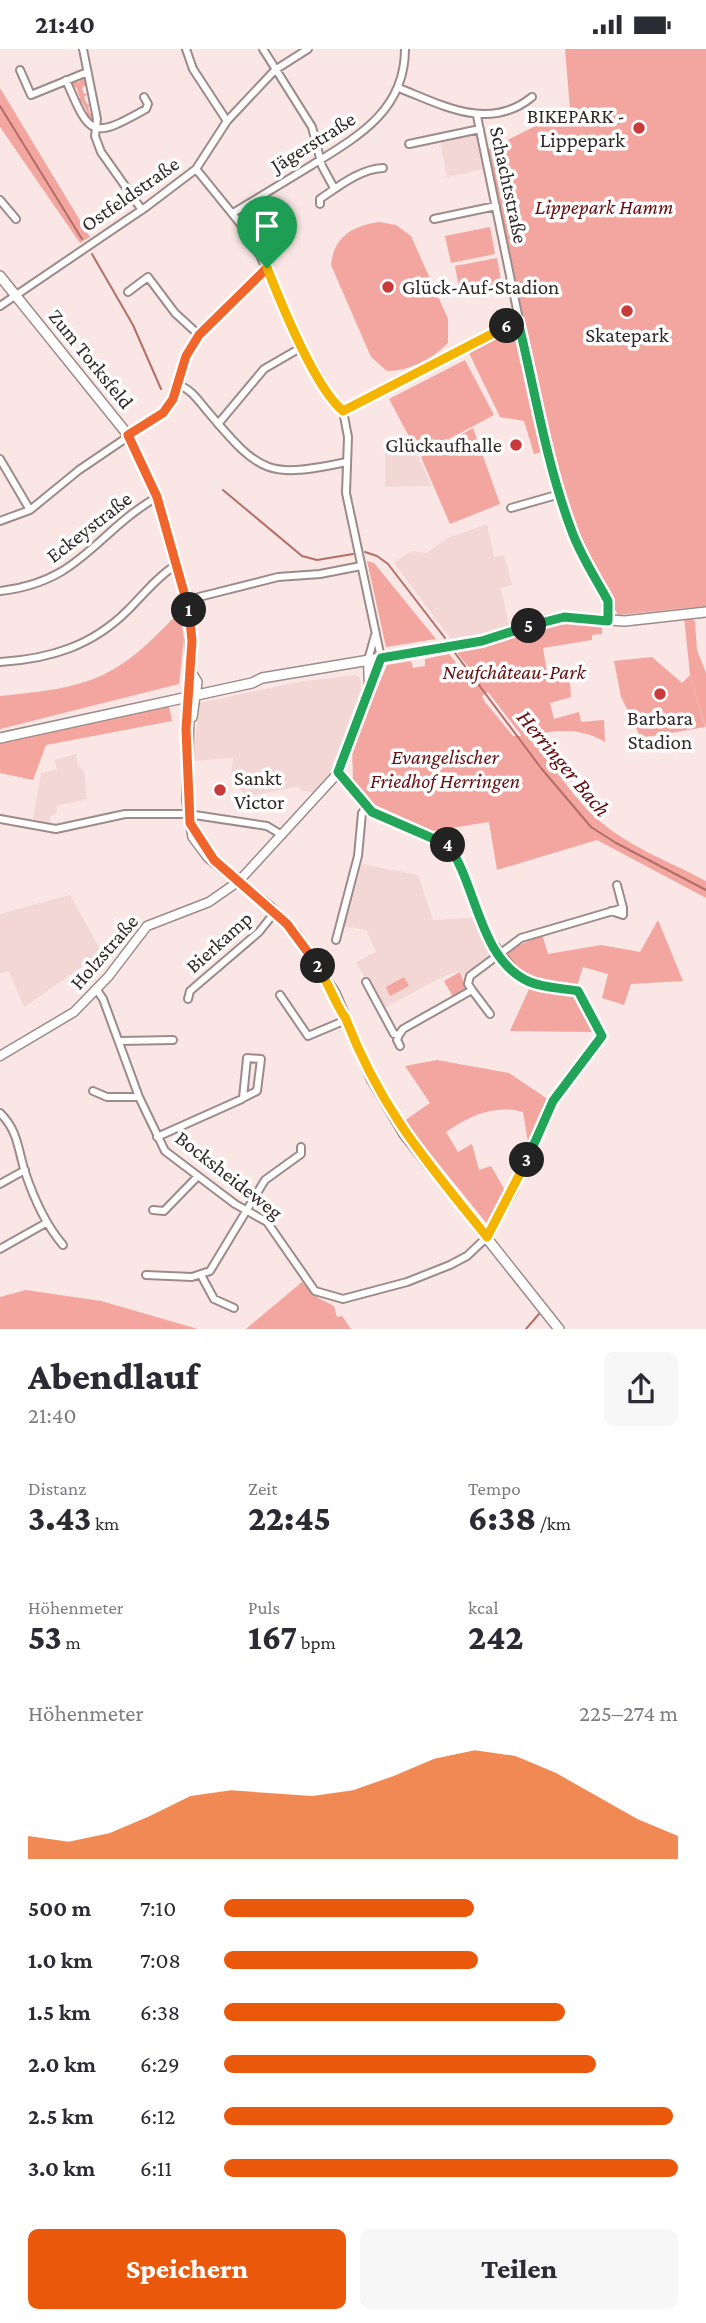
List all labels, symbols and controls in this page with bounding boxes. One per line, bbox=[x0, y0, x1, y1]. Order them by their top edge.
text: 21:40 bbox=[35, 10, 95, 39]
place label: BIKEPARK - Lippepark bbox=[527, 104, 625, 152]
street label: Jägerstraße bbox=[264, 107, 360, 179]
marker: BIKEPARK - Lippepark bbox=[631, 120, 647, 136]
street label: Schachtstraße bbox=[485, 124, 533, 246]
street label: Ostfeldstraße bbox=[76, 151, 184, 237]
park label: Lippepark Hamm bbox=[535, 195, 673, 219]
pin bbox=[237, 196, 297, 268]
icon: arrive bbox=[248, 207, 286, 245]
place label: Glück-Auf-Stadion bbox=[402, 275, 559, 299]
marker: Glück-Auf-Stadion bbox=[380, 279, 396, 295]
marker: Skatepark bbox=[619, 303, 635, 319]
street label: Zum Torksfeld bbox=[44, 304, 138, 414]
pin: 6 bbox=[490, 309, 524, 343]
text: 6 bbox=[501, 315, 512, 336]
place label: Skatepark bbox=[585, 323, 669, 347]
place label: Glückaufhalle bbox=[385, 433, 502, 457]
marker: Glückaufhalle bbox=[508, 437, 524, 453]
street label: Eckeystraße bbox=[42, 486, 136, 568]
pin: 1 bbox=[172, 593, 206, 627]
text: 1 bbox=[185, 599, 192, 620]
pin: 5 bbox=[512, 609, 546, 643]
text: 5 bbox=[524, 615, 533, 636]
park label: Neufchâteau-Park bbox=[442, 660, 586, 684]
marker: Barbara Stadion bbox=[652, 686, 668, 702]
water label: Herringer Bach bbox=[512, 704, 616, 822]
place label: Barbara Stadion bbox=[627, 706, 693, 754]
park label: Evangelischer Friedhof Herringen bbox=[370, 745, 520, 793]
place label: Sankt Victor bbox=[234, 766, 285, 814]
marker: Sankt Victor bbox=[212, 782, 228, 798]
pin: 4 bbox=[430, 827, 466, 863]
text: 4 bbox=[442, 834, 453, 855]
street label: Bierkamp bbox=[181, 906, 257, 978]
street label: Holzstraße bbox=[65, 910, 143, 994]
pin: 2 bbox=[300, 949, 336, 983]
text: 2 bbox=[313, 955, 322, 976]
street label: Bocksheideweg bbox=[171, 1126, 287, 1224]
pin: 3 bbox=[510, 1143, 544, 1177]
text: 3 bbox=[522, 1149, 531, 1170]
button: share bbox=[604, 1352, 678, 1426]
text: Abendlauf bbox=[28, 1355, 199, 1397]
text: 21:40 bbox=[28, 1402, 77, 1428]
text: Distanz bbox=[28, 1478, 86, 1499]
text: Zeit bbox=[248, 1478, 278, 1499]
text: Tempo bbox=[468, 1478, 521, 1499]
text: 3.43 bbox=[28, 1499, 91, 1538]
text: 22:45 bbox=[248, 1499, 331, 1538]
text: 6:38 bbox=[468, 1499, 536, 1538]
text: km bbox=[91, 1513, 119, 1534]
text: /km bbox=[536, 1513, 571, 1534]
text: Höhenmeter bbox=[28, 1597, 124, 1618]
text: Puls bbox=[248, 1597, 280, 1618]
text: kcal bbox=[468, 1597, 499, 1618]
text: 53 bbox=[28, 1618, 62, 1657]
text: 167 bbox=[248, 1618, 297, 1657]
text: 242 bbox=[468, 1618, 524, 1657]
text: m bbox=[62, 1632, 81, 1653]
text: bpm bbox=[297, 1632, 336, 1653]
text: Höhenmeter bbox=[28, 1700, 144, 1726]
text: 225–274 m bbox=[579, 1700, 678, 1726]
text: 500 m bbox=[28, 1895, 91, 1921]
text: 7:10 bbox=[140, 1895, 176, 1921]
text: 1.0 km bbox=[28, 1947, 93, 1973]
text: 7:08 bbox=[140, 1947, 181, 1973]
text: 1.5 km bbox=[28, 1999, 91, 2025]
text: 6:38 bbox=[140, 1999, 180, 2025]
text: 2.0 km bbox=[28, 2051, 96, 2077]
text: 6:29 bbox=[140, 2051, 180, 2077]
text: 2.5 km bbox=[28, 2103, 94, 2129]
text: 6:12 bbox=[140, 2103, 176, 2129]
text: 3.0 km bbox=[28, 2155, 95, 2181]
text: 6:11 bbox=[140, 2155, 172, 2181]
button: Speichern bbox=[28, 2229, 346, 2309]
button: Teilen bbox=[360, 2229, 678, 2309]

